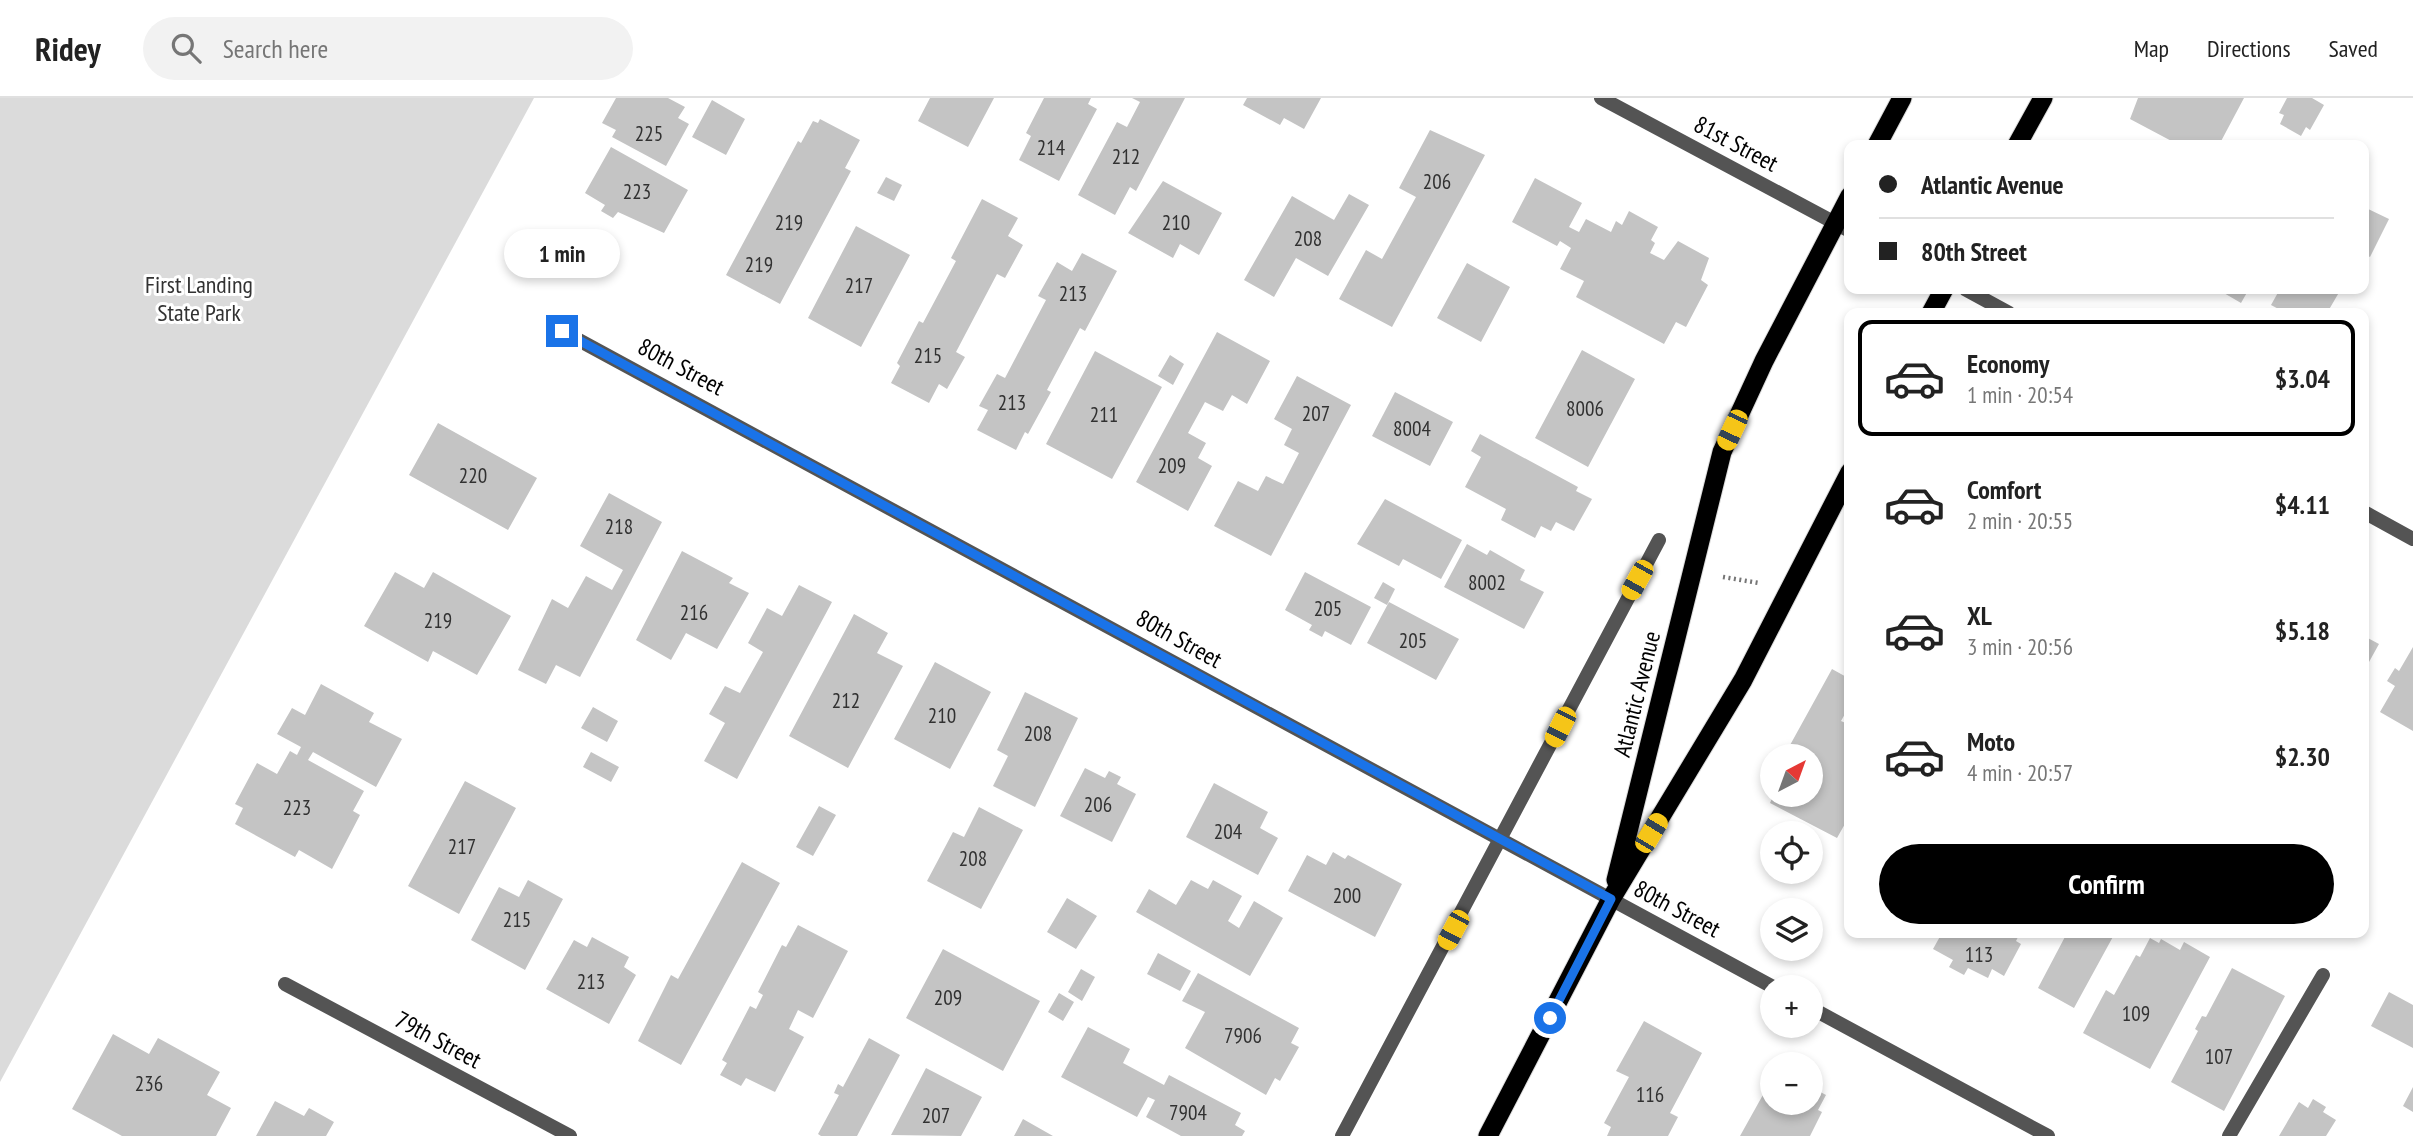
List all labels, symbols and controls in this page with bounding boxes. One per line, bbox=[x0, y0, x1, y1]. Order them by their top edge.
search box bbox=[143, 17, 633, 80]
text: Ridey bbox=[35, 27, 101, 70]
icon: search bbox=[167, 29, 205, 67]
text: Search here bbox=[223, 32, 328, 65]
text: Map bbox=[2134, 33, 2169, 64]
text: Directions bbox=[2207, 33, 2291, 64]
text: Saved bbox=[2329, 33, 2378, 64]
street label: 81st Street bbox=[1689, 108, 1784, 179]
house number: 225 bbox=[635, 120, 663, 147]
house number: 214 bbox=[1037, 134, 1066, 161]
house number: 212 bbox=[1112, 143, 1140, 170]
house number: 206 bbox=[1423, 168, 1451, 195]
text: Atlantic Avenue bbox=[1921, 168, 2064, 201]
house number: 223 bbox=[623, 178, 651, 205]
house number: 219 bbox=[775, 209, 803, 236]
house number: 210 bbox=[1162, 209, 1190, 236]
house number: 208 bbox=[1294, 225, 1322, 252]
callout: 1 min bbox=[504, 230, 620, 278]
text: 80th Street bbox=[1921, 235, 2027, 268]
text: 1 min bbox=[539, 239, 585, 268]
house number: 219 bbox=[745, 251, 773, 278]
park label: First Landing State Park bbox=[145, 269, 253, 328]
house number: 217 bbox=[845, 272, 873, 299]
house number: 213 bbox=[1059, 280, 1087, 307]
route end bbox=[546, 315, 578, 347]
street label: 80th Street bbox=[633, 331, 730, 402]
house number: 215 bbox=[914, 342, 942, 369]
icon: car bbox=[1883, 347, 1946, 410]
text: Economy bbox=[1967, 347, 2049, 380]
text: $3.04 bbox=[2275, 362, 2330, 395]
text: 1 min · 20:54 bbox=[1967, 380, 2073, 409]
house number: 213 bbox=[998, 389, 1026, 416]
house number: 8006 bbox=[1566, 395, 1604, 422]
house number: 207 bbox=[1302, 400, 1330, 427]
house number: 211 bbox=[1090, 401, 1118, 428]
car bbox=[1714, 407, 1751, 453]
house number: 8004 bbox=[1393, 415, 1431, 442]
house number: 209 bbox=[1158, 452, 1186, 479]
house number: 220 bbox=[459, 462, 487, 489]
icon: car bbox=[1883, 473, 1946, 536]
text: Comfort bbox=[1967, 473, 2041, 506]
text: $4.11 bbox=[2275, 488, 2330, 521]
text: 2 min · 20:55 bbox=[1967, 506, 2073, 535]
house number: 218 bbox=[605, 513, 633, 540]
car bbox=[1618, 557, 1657, 603]
house number: 8002 bbox=[1468, 569, 1506, 596]
house number: 205 bbox=[1314, 595, 1342, 622]
house number: 216 bbox=[680, 599, 708, 626]
icon: car bbox=[1883, 599, 1946, 662]
text: XL bbox=[1967, 599, 1992, 632]
street label: 80th Street bbox=[1131, 602, 1228, 675]
house number: 219 bbox=[424, 607, 452, 634]
text: $5.18 bbox=[2275, 614, 2330, 647]
house number: 205 bbox=[1399, 627, 1427, 654]
street label: Atlantic Avenue bbox=[1606, 628, 1667, 760]
text: 3 min · 20:56 bbox=[1967, 632, 2073, 661]
house number: 212 bbox=[832, 687, 860, 714]
house number: 210 bbox=[928, 702, 956, 729]
car bbox=[1542, 704, 1579, 750]
house number: 208 bbox=[1024, 720, 1052, 747]
icon: car bbox=[1883, 725, 1946, 788]
text: Moto bbox=[1967, 725, 2015, 758]
text: $2.30 bbox=[2275, 740, 2330, 773]
north arrow bbox=[1760, 744, 1824, 807]
map controls bbox=[1760, 744, 1823, 1115]
text: 4 min · 20:57 bbox=[1967, 758, 2073, 787]
house number: 206 bbox=[1084, 791, 1112, 818]
house number: 223 bbox=[283, 794, 311, 821]
car bbox=[1632, 810, 1671, 856]
house number: 204 bbox=[1214, 818, 1243, 845]
button: locate bbox=[1760, 821, 1823, 884]
house number: 217 bbox=[448, 833, 476, 860]
button: Confirm bbox=[1879, 844, 2334, 924]
house number: 208 bbox=[959, 845, 987, 872]
street label: 80th Street bbox=[1629, 873, 1726, 944]
house number: 200 bbox=[1333, 882, 1361, 909]
button: layers bbox=[1760, 898, 1823, 961]
house number: 215 bbox=[503, 906, 531, 933]
car bbox=[1434, 907, 1473, 953]
house number: 113 bbox=[1965, 941, 1993, 968]
house number: 213 bbox=[577, 968, 605, 995]
button: + bbox=[1760, 975, 1823, 1038]
house number: 209 bbox=[934, 984, 962, 1011]
house number: 109 bbox=[2122, 1000, 2150, 1027]
route start bbox=[1534, 1002, 1566, 1034]
street label: 79th Street bbox=[390, 1004, 487, 1075]
house number: 7906 bbox=[1224, 1022, 1262, 1049]
house number: 107 bbox=[2205, 1043, 2233, 1070]
button: − bbox=[1760, 1052, 1823, 1115]
house number: 236 bbox=[135, 1070, 163, 1097]
house number: 116 bbox=[1636, 1081, 1664, 1108]
house number: 7904 bbox=[1169, 1099, 1207, 1126]
house number: 207 bbox=[922, 1102, 950, 1129]

